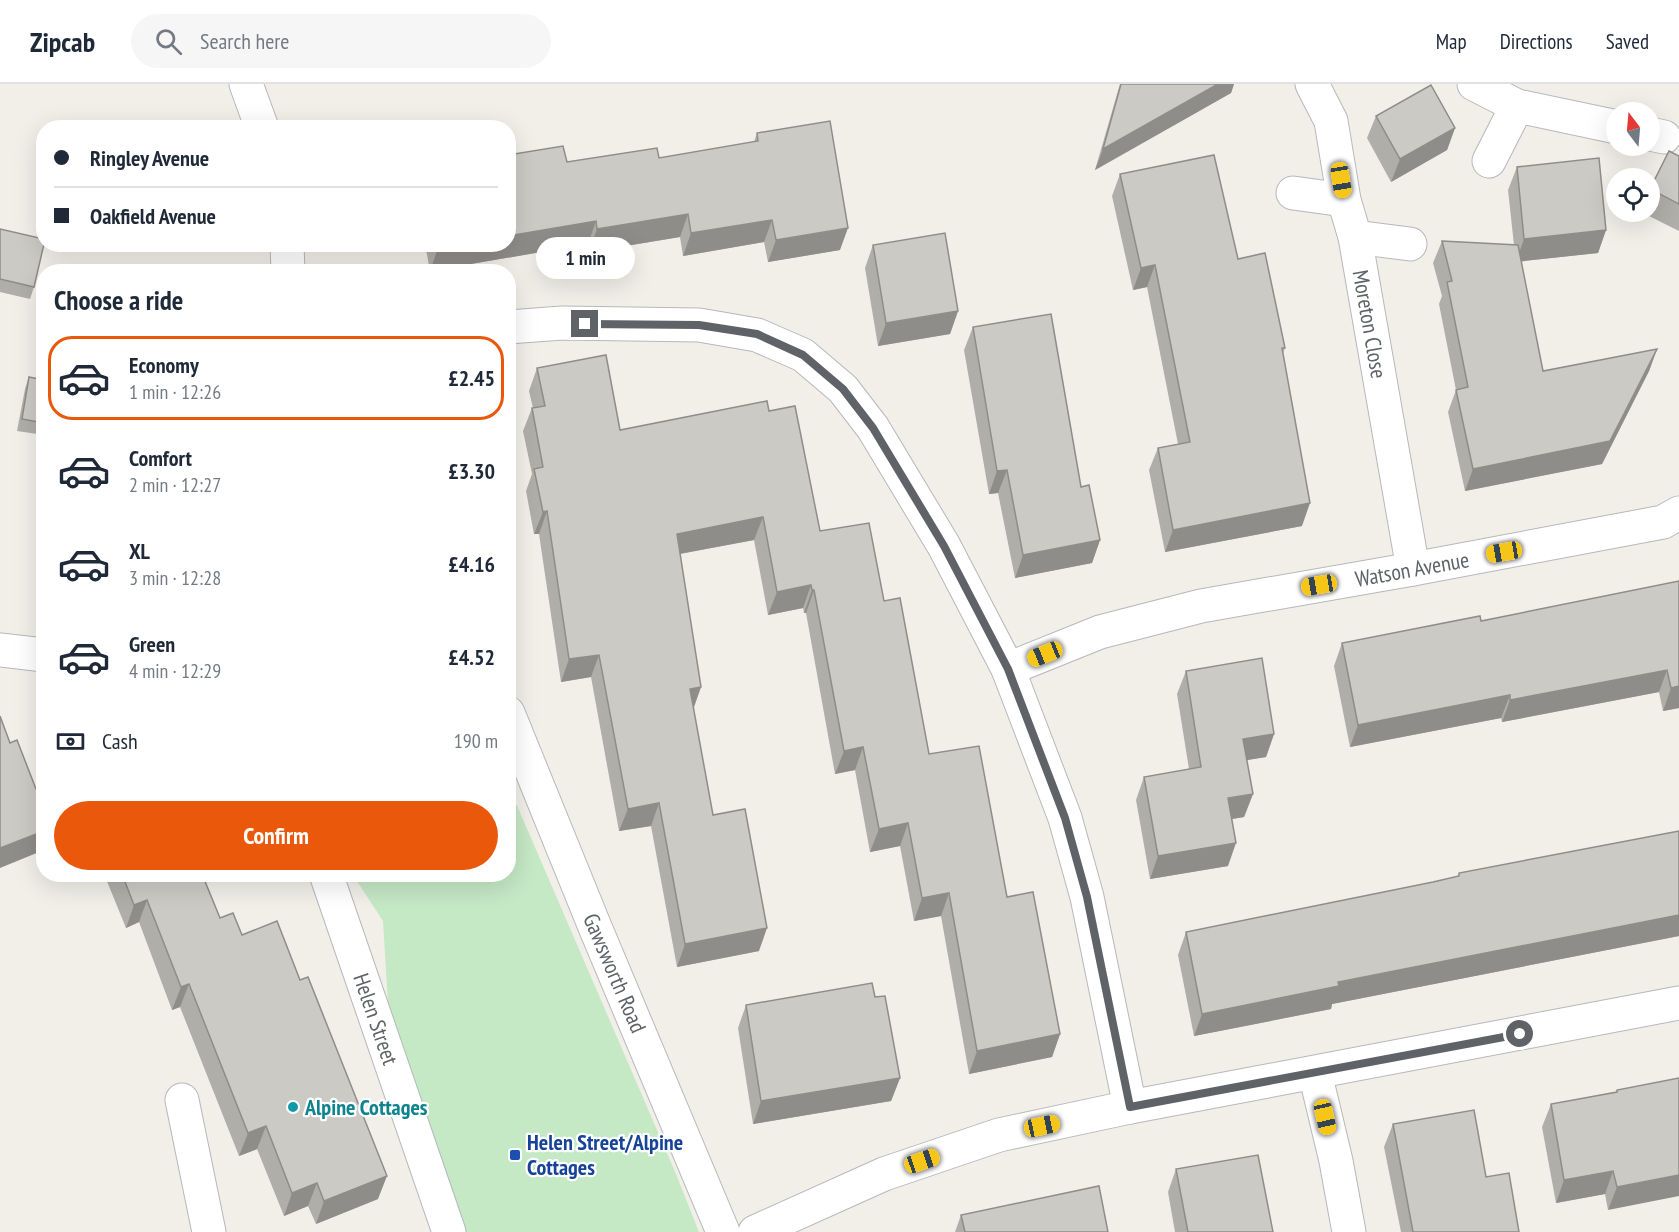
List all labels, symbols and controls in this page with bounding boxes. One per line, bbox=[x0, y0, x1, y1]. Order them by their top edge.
search box bbox=[131, 14, 551, 68]
text: Zipcab bbox=[30, 23, 95, 60]
icon: search bbox=[152, 25, 185, 58]
text: Search here bbox=[200, 27, 289, 55]
text: Map bbox=[1436, 28, 1467, 55]
text: Directions bbox=[1500, 28, 1573, 55]
text: Saved bbox=[1606, 28, 1649, 55]
north arrow bbox=[1606, 102, 1660, 156]
map controls bbox=[1606, 102, 1660, 222]
text: Ringley Avenue bbox=[90, 144, 209, 172]
car bbox=[1329, 161, 1353, 199]
button: locate bbox=[1606, 168, 1660, 222]
text: Oakfield Avenue bbox=[90, 202, 216, 230]
callout: 1 min bbox=[536, 237, 634, 279]
text: 1 min bbox=[565, 245, 606, 271]
street label: Moreton Close bbox=[1347, 268, 1393, 380]
text: Choose a ride bbox=[54, 283, 183, 317]
route end bbox=[571, 310, 598, 337]
icon: car bbox=[57, 351, 111, 405]
text: Economy bbox=[129, 351, 199, 379]
text: £2.45 bbox=[448, 364, 495, 392]
text: 1 min · 12:26 bbox=[129, 379, 221, 405]
icon: car bbox=[57, 444, 111, 498]
text: Comfort bbox=[129, 444, 192, 472]
text: £3.30 bbox=[448, 457, 495, 485]
text: 2 min · 12:27 bbox=[129, 472, 221, 498]
icon: car bbox=[57, 537, 111, 591]
text: XL bbox=[129, 537, 150, 565]
car bbox=[1485, 540, 1523, 564]
street label: Watson Avenue bbox=[1353, 545, 1471, 593]
text: £4.16 bbox=[448, 550, 495, 578]
text: 3 min · 12:28 bbox=[129, 565, 221, 591]
car bbox=[1300, 573, 1338, 597]
icon: car bbox=[57, 630, 111, 684]
text: Green bbox=[129, 630, 175, 658]
car bbox=[1025, 639, 1065, 669]
text: £4.52 bbox=[448, 643, 495, 671]
text: 4 min · 12:29 bbox=[129, 658, 221, 684]
icon: cash bbox=[54, 725, 87, 758]
text: Cash bbox=[102, 727, 138, 755]
text: 190 m bbox=[454, 728, 498, 754]
button: Confirm bbox=[54, 801, 498, 870]
street label: Gawsworth Road bbox=[577, 909, 653, 1037]
street label: Helen Street bbox=[347, 970, 405, 1068]
route start bbox=[1506, 1020, 1533, 1047]
place label: Alpine Cottages bbox=[304, 1093, 428, 1121]
car bbox=[1312, 1097, 1338, 1137]
marker: Alpine Cottages bbox=[286, 1100, 300, 1114]
car bbox=[1023, 1113, 1061, 1139]
place label: Helen Street/Alpine Cottages bbox=[527, 1128, 683, 1181]
car bbox=[902, 1147, 942, 1175]
marker: Helen Street/Alpine Cottages bbox=[508, 1148, 522, 1162]

